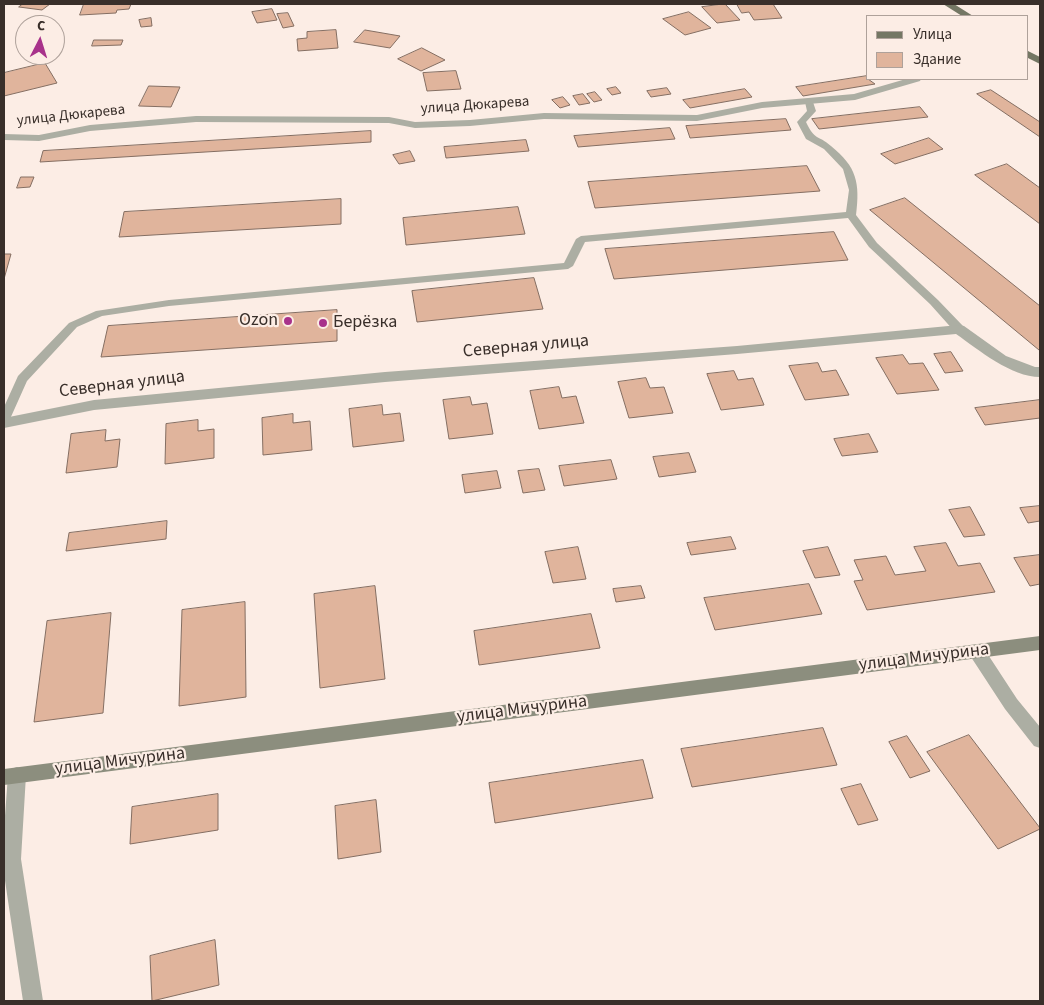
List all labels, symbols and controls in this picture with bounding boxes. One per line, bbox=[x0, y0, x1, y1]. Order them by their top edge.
north arrow bbox=[15, 15, 65, 65]
legend bbox=[866, 15, 1029, 80]
text: С bbox=[36, 16, 46, 36]
text: Улица bbox=[913, 24, 952, 45]
text: Здание bbox=[913, 49, 961, 70]
street label: улица Дюкарева bbox=[420, 93, 530, 119]
street label: улица Дюкарева bbox=[16, 101, 126, 131]
place label: Ozon bbox=[239, 310, 278, 332]
place label: Берёзка bbox=[333, 312, 397, 334]
marker: Ozon bbox=[282, 315, 294, 327]
marker: Берёзка bbox=[317, 317, 329, 329]
street label: Северная улица bbox=[462, 331, 590, 363]
street label: Северная улица bbox=[58, 367, 186, 403]
street label: улица Мичурина bbox=[858, 639, 990, 677]
street label: улица Мичурина bbox=[456, 691, 588, 729]
street label: улица Мичурина bbox=[54, 743, 186, 781]

